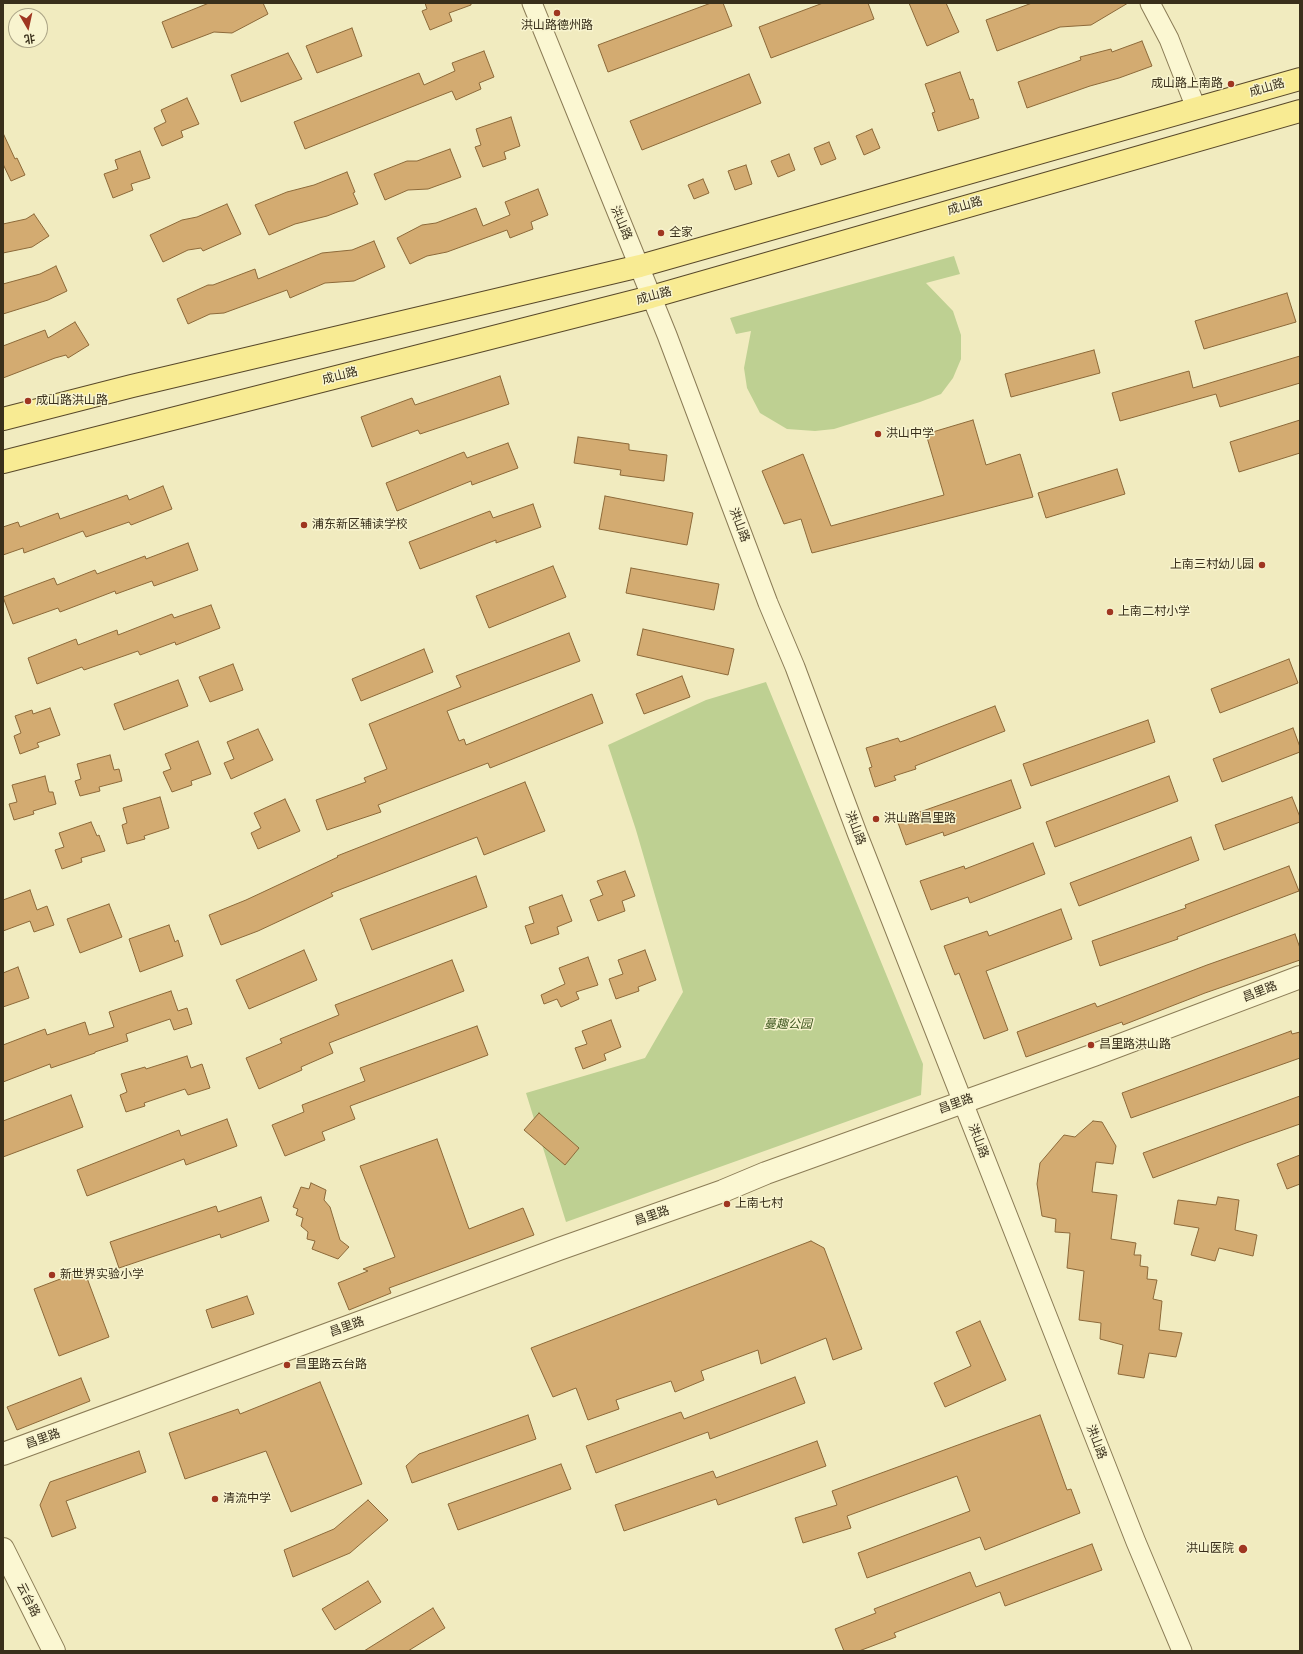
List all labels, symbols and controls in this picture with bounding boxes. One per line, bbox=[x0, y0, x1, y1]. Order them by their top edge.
north arrow bbox=[8, 8, 48, 48]
marker: 洪山路德州路 bbox=[552, 8, 562, 18]
place label: 洪山路德州路 bbox=[521, 19, 593, 33]
text: 北 bbox=[23, 31, 36, 47]
street label: 成山路 bbox=[1248, 76, 1286, 100]
place label: 成山路上南路 bbox=[1151, 77, 1223, 91]
marker: 成山路上南路 bbox=[1226, 79, 1236, 89]
street label: 成山路 bbox=[946, 194, 984, 218]
street label: 洪山路 bbox=[607, 204, 635, 242]
place label: 全家 bbox=[669, 226, 693, 240]
marker: 全家 bbox=[656, 228, 666, 238]
street label: 成山路 bbox=[635, 284, 673, 308]
street label: 成山路 bbox=[321, 365, 359, 387]
place label: 成山路洪山路 bbox=[36, 394, 108, 408]
marker: 成山路洪山路 bbox=[23, 396, 33, 406]
place label: 洪山中学 bbox=[886, 427, 934, 441]
marker: 洪山中学 bbox=[873, 429, 883, 439]
street label: 洪山路 bbox=[726, 506, 752, 544]
place label: 浦东新区辅读学校 bbox=[312, 518, 408, 532]
marker: 浦东新区辅读学校 bbox=[299, 520, 309, 530]
place label: 上南三村幼儿园 bbox=[1170, 558, 1254, 572]
marker: 上南三村幼儿园 bbox=[1257, 560, 1267, 570]
place label: 上南二村小学 bbox=[1118, 605, 1190, 619]
marker: 上南二村小学 bbox=[1105, 607, 1115, 617]
street label: 洪山路 bbox=[842, 809, 868, 847]
place label: 洪山路昌里路 bbox=[884, 812, 956, 826]
marker: 洪山路昌里路 bbox=[871, 814, 881, 824]
street label: 昌里路 bbox=[1241, 979, 1279, 1005]
park label: 蔓趣公园 bbox=[764, 1018, 812, 1032]
place label: 昌里路洪山路 bbox=[1099, 1038, 1171, 1052]
marker: 昌里路洪山路 bbox=[1086, 1040, 1096, 1050]
street label: 昌里路 bbox=[937, 1091, 975, 1117]
street label: 洪山路 bbox=[965, 1122, 991, 1160]
place label: 上南七村 bbox=[735, 1197, 783, 1211]
marker: 上南七村 bbox=[722, 1199, 732, 1209]
street label: 昌里路 bbox=[633, 1203, 671, 1229]
place label: 新世界实验小学 bbox=[60, 1268, 144, 1282]
marker: 新世界实验小学 bbox=[47, 1270, 57, 1280]
street label: 昌里路 bbox=[328, 1314, 366, 1340]
place label: 昌里路云台路 bbox=[295, 1358, 367, 1372]
marker: 昌里路云台路 bbox=[282, 1360, 292, 1370]
street label: 洪山路 bbox=[1083, 1423, 1109, 1461]
street label: 昌里路 bbox=[24, 1426, 62, 1452]
place label: 清流中学 bbox=[223, 1492, 271, 1506]
marker: 清流中学 bbox=[210, 1494, 220, 1504]
place label: 洪山医院 bbox=[1186, 1542, 1234, 1556]
marker: 洪山医院 bbox=[1237, 1543, 1249, 1555]
street label: 云台路 bbox=[13, 1581, 43, 1619]

